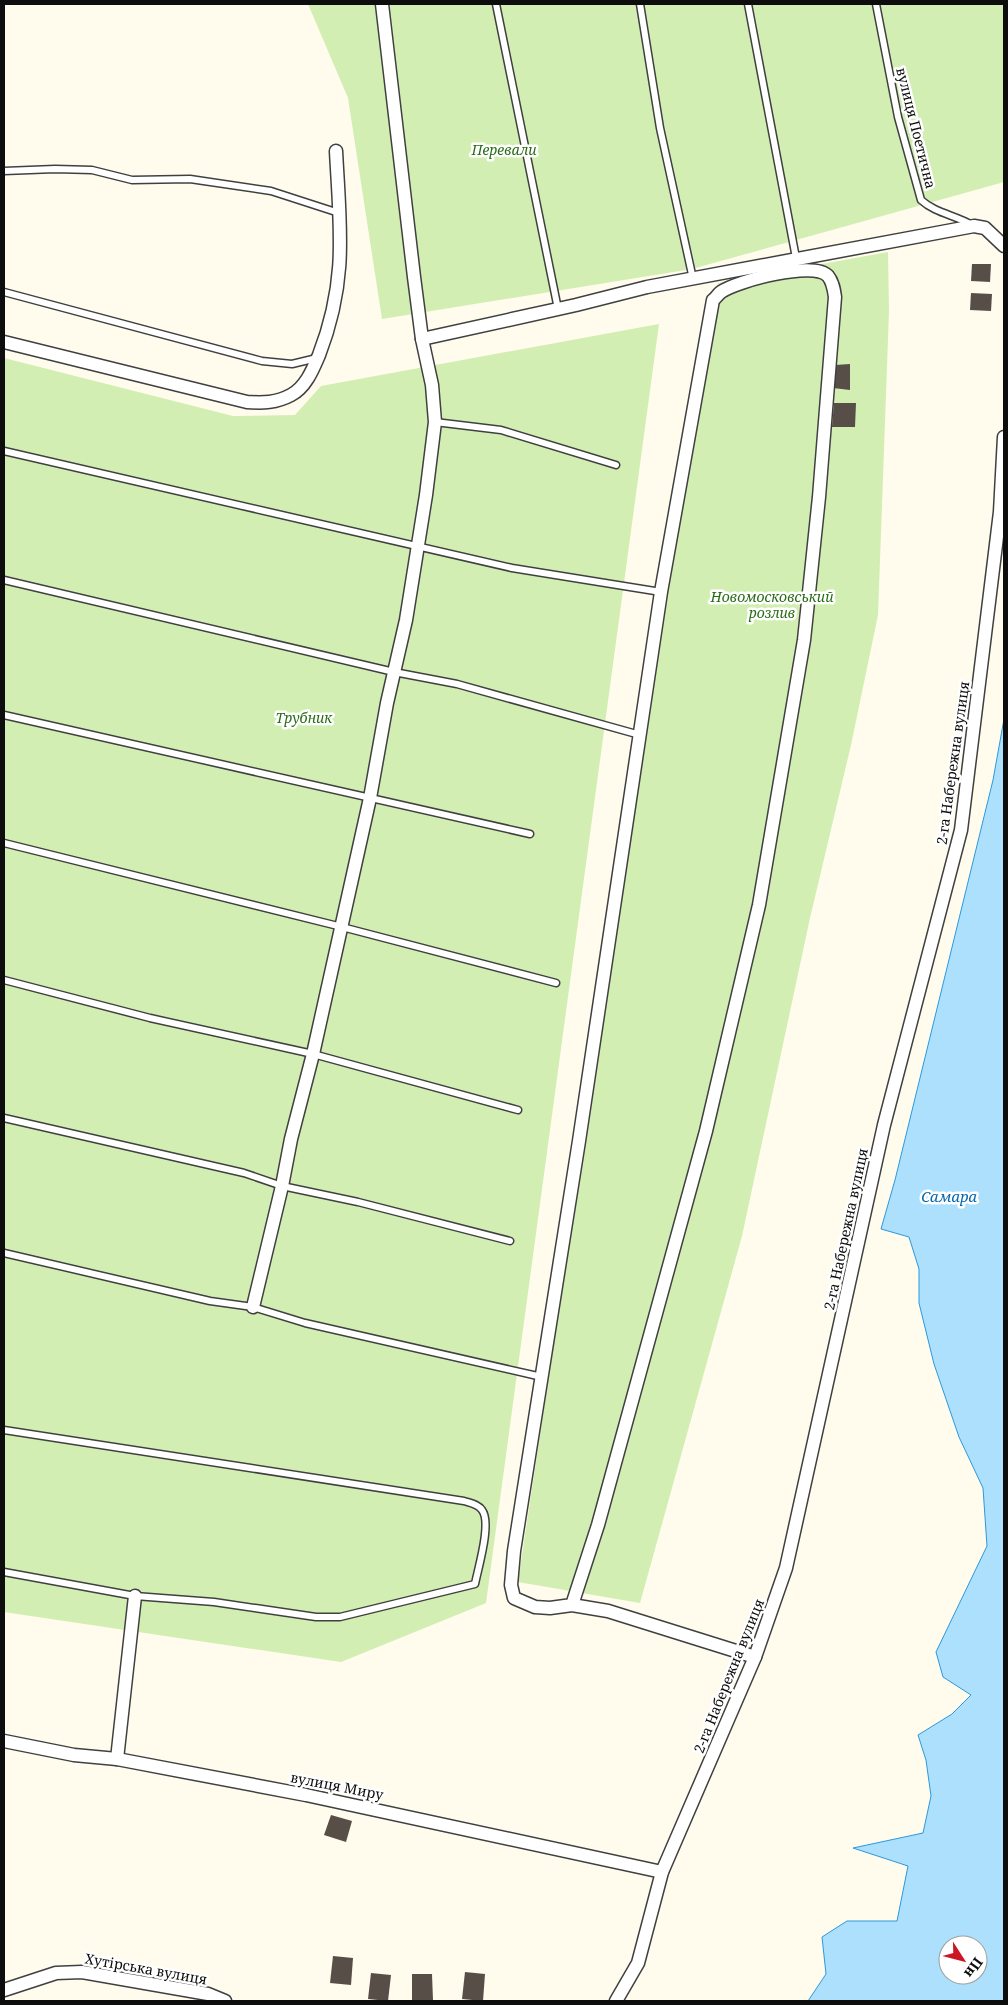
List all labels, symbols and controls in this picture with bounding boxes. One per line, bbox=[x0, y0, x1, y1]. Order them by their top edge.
street label: вулиця Поетична bbox=[892, 65, 941, 190]
park label: Перевали bbox=[470, 140, 537, 159]
park label: Новомосковський розлив bbox=[710, 587, 834, 622]
street label: 2-га Набережна вулиця bbox=[932, 680, 973, 846]
park label: Трубник bbox=[276, 708, 333, 727]
street label: 2-га Набережна вулиця bbox=[819, 1146, 872, 1311]
water label: Самара bbox=[921, 1186, 978, 1206]
street label: 2-га Набережна вулиця bbox=[689, 1596, 768, 1756]
street label: вулиця Миру bbox=[289, 1767, 385, 1804]
north arrow bbox=[938, 1935, 988, 1985]
street label: Хутірська вулиця bbox=[84, 1948, 209, 1989]
text: Пн bbox=[960, 1954, 988, 1982]

